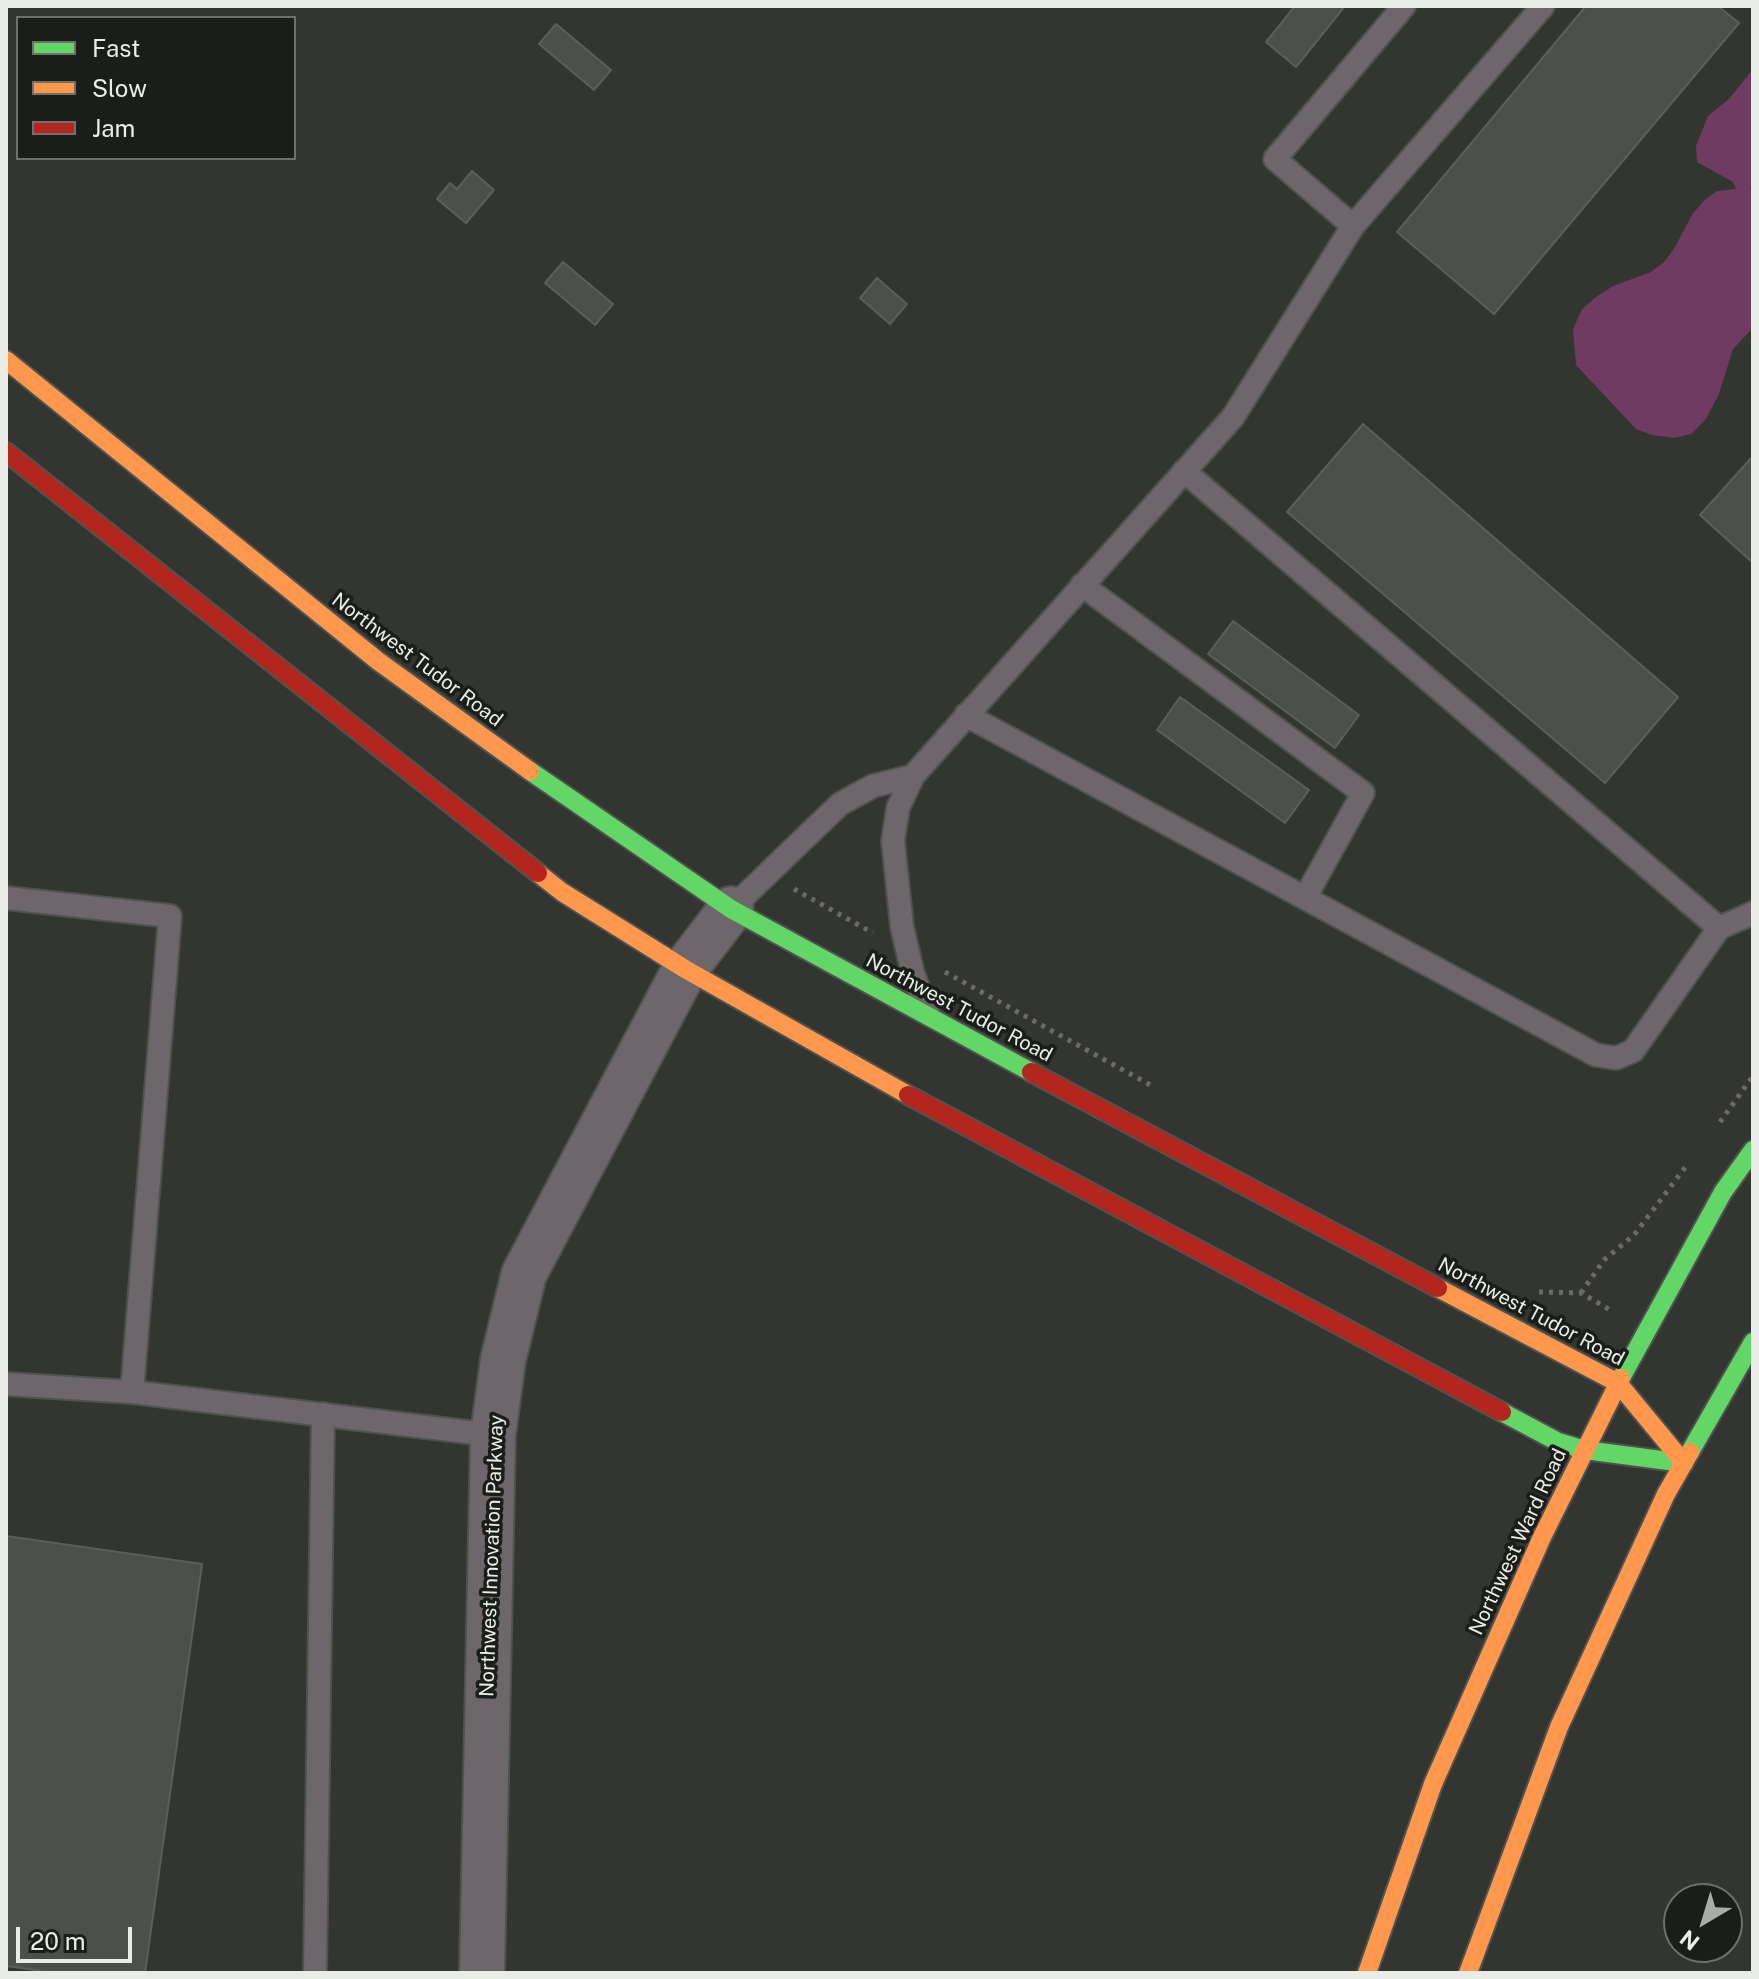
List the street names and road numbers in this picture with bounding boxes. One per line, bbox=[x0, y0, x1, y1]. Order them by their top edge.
street label: Northwest Tudor Road bbox=[327, 588, 507, 732]
street label: Northwest Tudor Road bbox=[862, 949, 1056, 1067]
street label: Northwest Tudor Road bbox=[1434, 1253, 1628, 1371]
street label: Northwest Innovation Parkway bbox=[475, 1414, 509, 1698]
street label: Northwest Ward Road bbox=[1464, 1445, 1572, 1639]

